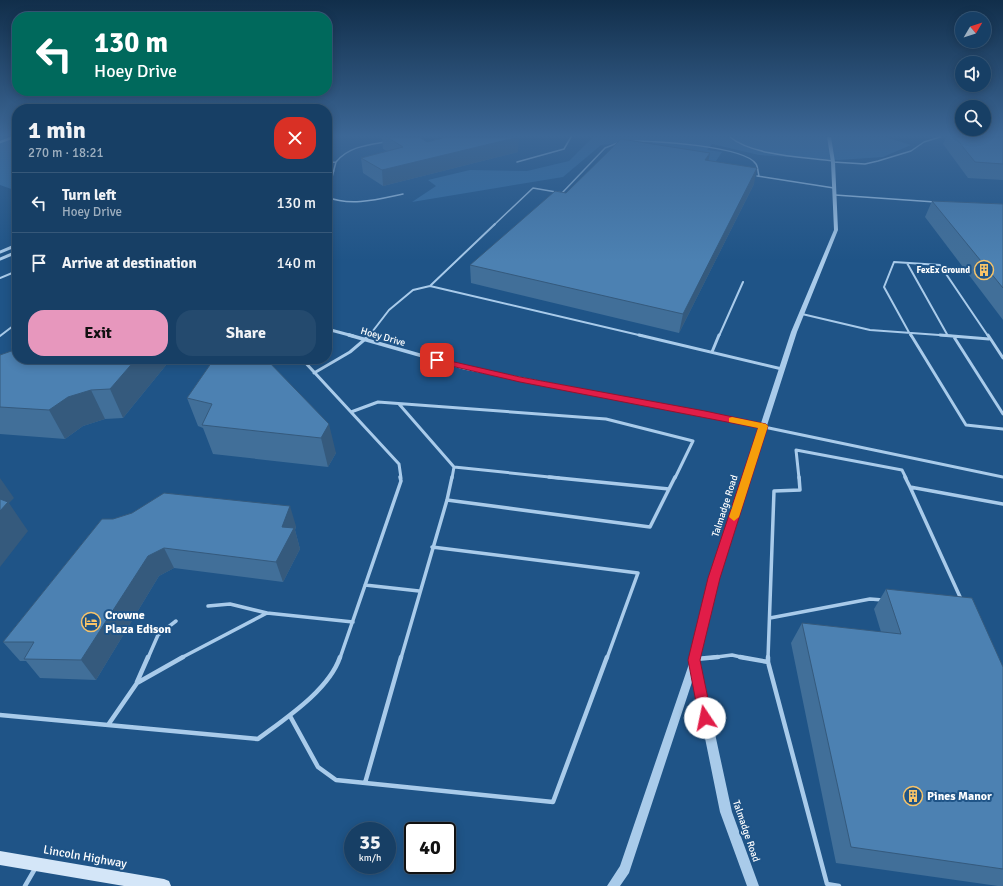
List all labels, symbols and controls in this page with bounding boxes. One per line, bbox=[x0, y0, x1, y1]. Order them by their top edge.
north arrow bbox=[955, 12, 991, 48]
map controls bbox=[955, 12, 991, 136]
text: 130 m bbox=[94, 26, 168, 60]
icon: left bbox=[28, 28, 80, 80]
button: sound bbox=[955, 56, 991, 92]
text: Hoey Drive bbox=[94, 60, 177, 82]
button: search bbox=[955, 100, 991, 136]
text: 1 min bbox=[28, 115, 86, 145]
button: close bbox=[274, 117, 316, 159]
text: 270 m · 18:21 bbox=[28, 145, 104, 161]
text: Turn left bbox=[62, 186, 116, 204]
icon: left bbox=[28, 192, 50, 214]
text: 130 m bbox=[276, 194, 316, 212]
text: Hoey Drive bbox=[62, 204, 122, 220]
icon: arrive bbox=[28, 252, 50, 274]
text: Arrive at destination bbox=[62, 254, 197, 272]
text: 140 m bbox=[276, 254, 316, 272]
building icon: FexEx Ground bbox=[973, 259, 995, 281]
place label: FexEx Ground bbox=[916, 265, 970, 276]
button: Exit bbox=[28, 310, 168, 356]
button: Share bbox=[176, 310, 316, 356]
street label: Hoey Drive bbox=[359, 325, 407, 349]
pin bbox=[420, 343, 454, 377]
icon: arrive bbox=[426, 349, 448, 371]
street label: Talmadge Road bbox=[709, 474, 741, 538]
place label: Crowne Plaza Edison bbox=[105, 608, 172, 637]
hotel icon: Crowne Plaza Edison bbox=[80, 611, 102, 633]
position arrow bbox=[684, 697, 726, 739]
building icon: Pines Manor bbox=[902, 785, 924, 807]
place label: Pines Manor bbox=[927, 789, 992, 804]
street label: Talmadge Road bbox=[730, 799, 762, 863]
speed limit sign: 40 bbox=[404, 822, 456, 874]
text: 35 bbox=[359, 830, 381, 855]
street label: Lincoln Highway bbox=[42, 842, 128, 872]
text: km/h bbox=[359, 852, 381, 864]

